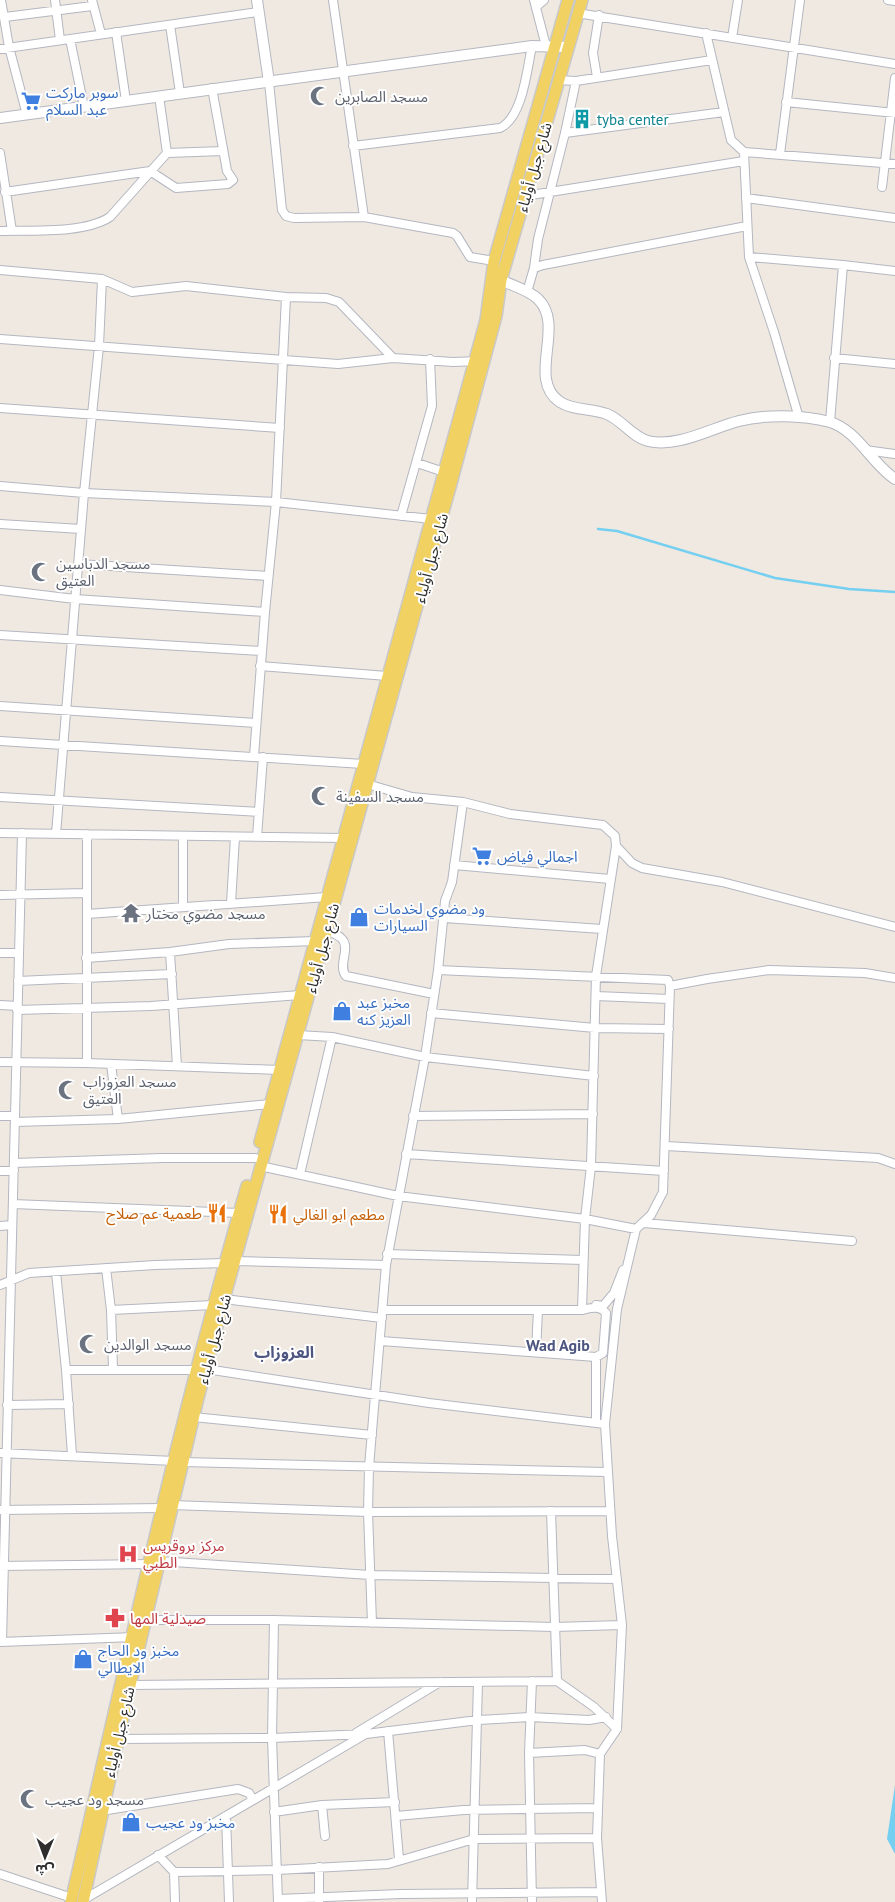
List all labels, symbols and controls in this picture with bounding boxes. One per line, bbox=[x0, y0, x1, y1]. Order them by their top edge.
place label: سوبر ماركت عبد السلام bbox=[46, 83, 119, 121]
mosque icon: مسجد الصابرين bbox=[309, 85, 331, 107]
place label: مسجد الصابرين bbox=[335, 87, 428, 106]
supermarket icon: سوبر ماركت عبد السلام bbox=[20, 90, 42, 112]
building icon: tyba center bbox=[571, 108, 593, 130]
place label: tyba center bbox=[597, 110, 669, 129]
street label: شارع جبل أولياء bbox=[512, 120, 559, 215]
street label: شارع جبل أولياء bbox=[410, 511, 455, 606]
place label: مسجد الدباسين العتيق bbox=[56, 554, 150, 591]
mosque icon: مسجد الدباسين العتيق bbox=[30, 561, 52, 583]
mosque icon: مسجد السفينة bbox=[310, 785, 332, 807]
place label: مسجد السفينة bbox=[336, 787, 424, 806]
supermarket icon: اجمالي فياض bbox=[471, 845, 493, 867]
place label: اجمالي فياض bbox=[497, 847, 578, 868]
place label: ود مضوي لخدمات السيارات bbox=[374, 899, 485, 935]
street label: شارع جبل أولياء bbox=[301, 901, 346, 996]
temple icon: مسجد مضوي مختار bbox=[120, 902, 142, 924]
place label: مسجد مضوي مختار bbox=[145, 904, 266, 925]
shop icon: ود مضوي لخدمات السيارات bbox=[348, 906, 370, 928]
place label: مخبز عبد العزيز كنه bbox=[357, 993, 411, 1029]
shop icon: مخبز عبد العزيز كنه bbox=[331, 1000, 353, 1022]
place label: مسجد العزوزاب العتيق bbox=[83, 1072, 177, 1109]
mosque icon: مسجد العزوزاب العتيق bbox=[57, 1079, 79, 1101]
restaurant icon: طعمية عم صلاح bbox=[206, 1202, 228, 1224]
restaurant icon: مطعم ابو الغالي bbox=[267, 1203, 289, 1225]
place label: طعمية عم صلاح bbox=[106, 1204, 202, 1226]
place label: مطعم ابو الغالي bbox=[293, 1205, 385, 1226]
street label: شارع جبل أولياء bbox=[193, 1292, 238, 1387]
mosque icon: مسجد الوالدين bbox=[78, 1333, 100, 1355]
place label: مسجد الوالدين bbox=[104, 1335, 192, 1354]
district label: Wad Agib bbox=[526, 1335, 590, 1355]
district label: العزوزاب bbox=[254, 1342, 314, 1362]
place label: مركز بروقريس الطبي bbox=[143, 1536, 225, 1574]
hospital icon: مركز بروقريس الطبي bbox=[117, 1543, 139, 1565]
pharmacy icon: صيدلية المها bbox=[104, 1607, 126, 1629]
place label: صيدلية المها bbox=[130, 1609, 206, 1628]
place label: مخبز ود الحاج الايطالي bbox=[98, 1641, 179, 1679]
shop icon: مخبز ود الحاج الايطالي bbox=[72, 1648, 94, 1670]
street label: شارع جبل أولياء bbox=[99, 1685, 142, 1780]
mosque icon: مسجد ود عجيب bbox=[19, 1788, 41, 1810]
place label: مسجد ود عجيب bbox=[45, 1790, 144, 1809]
shop icon: مخبز ود عجيب bbox=[120, 1811, 142, 1833]
place label: مخبز ود عجيب bbox=[146, 1813, 235, 1832]
north arrow bbox=[20, 1832, 70, 1882]
text: ش bbox=[35, 1861, 55, 1879]

